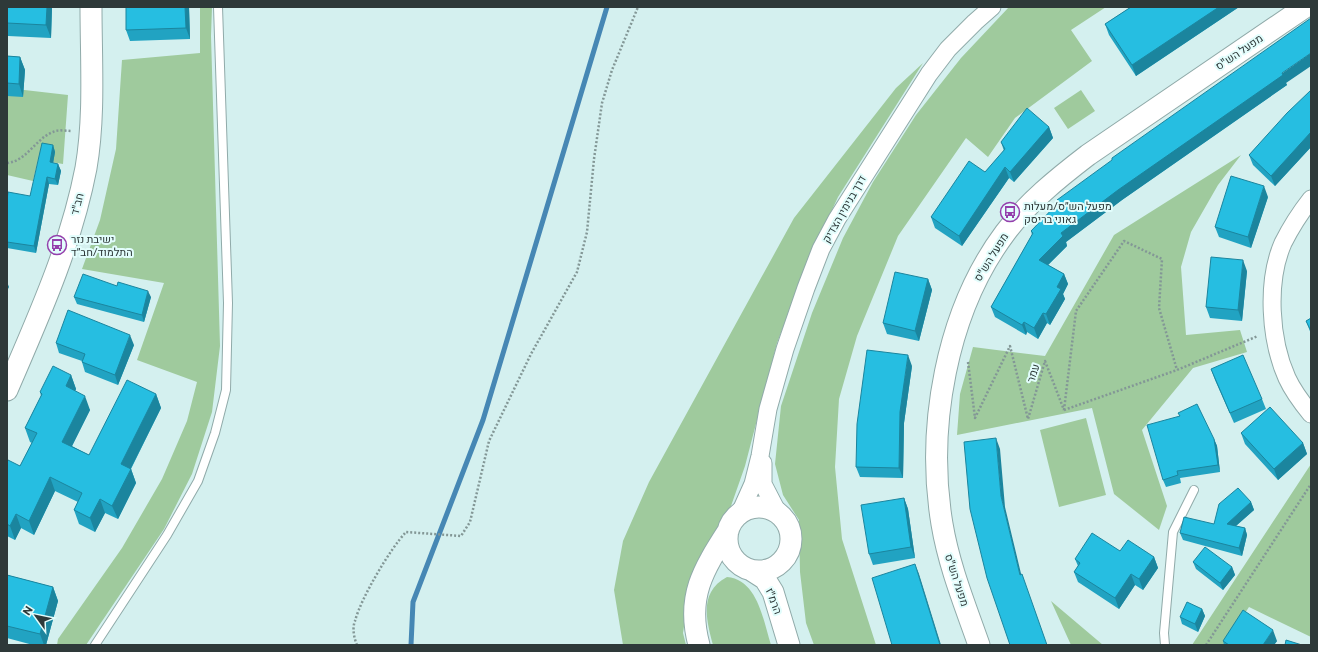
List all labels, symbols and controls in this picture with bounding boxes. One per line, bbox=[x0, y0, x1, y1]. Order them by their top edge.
street label: מפעל הש"ס bbox=[1213, 31, 1265, 72]
street label: דרך בנימין הצדיק bbox=[819, 172, 868, 245]
street label: חב"ד bbox=[67, 191, 86, 216]
place label: מפעל הש״ס/מעלות גאוני בריסק bbox=[1024, 199, 1112, 225]
bus stop icon: מפעל הש״ס/מעלות גאוני בריסק bbox=[999, 201, 1021, 223]
street label: מפעל הש"ס bbox=[971, 230, 1010, 283]
place label: ישיבת נזר התלמוד/חב״ד bbox=[71, 232, 133, 258]
bus stop icon: ישיבת נזר התלמוד/חב״ד bbox=[46, 234, 68, 256]
street label: עמר bbox=[1023, 362, 1042, 384]
street label: מפעל הש"ס bbox=[943, 552, 972, 608]
street label: הרמ"ז bbox=[764, 586, 785, 616]
north arrow bbox=[16, 596, 56, 636]
text: N bbox=[19, 603, 35, 617]

